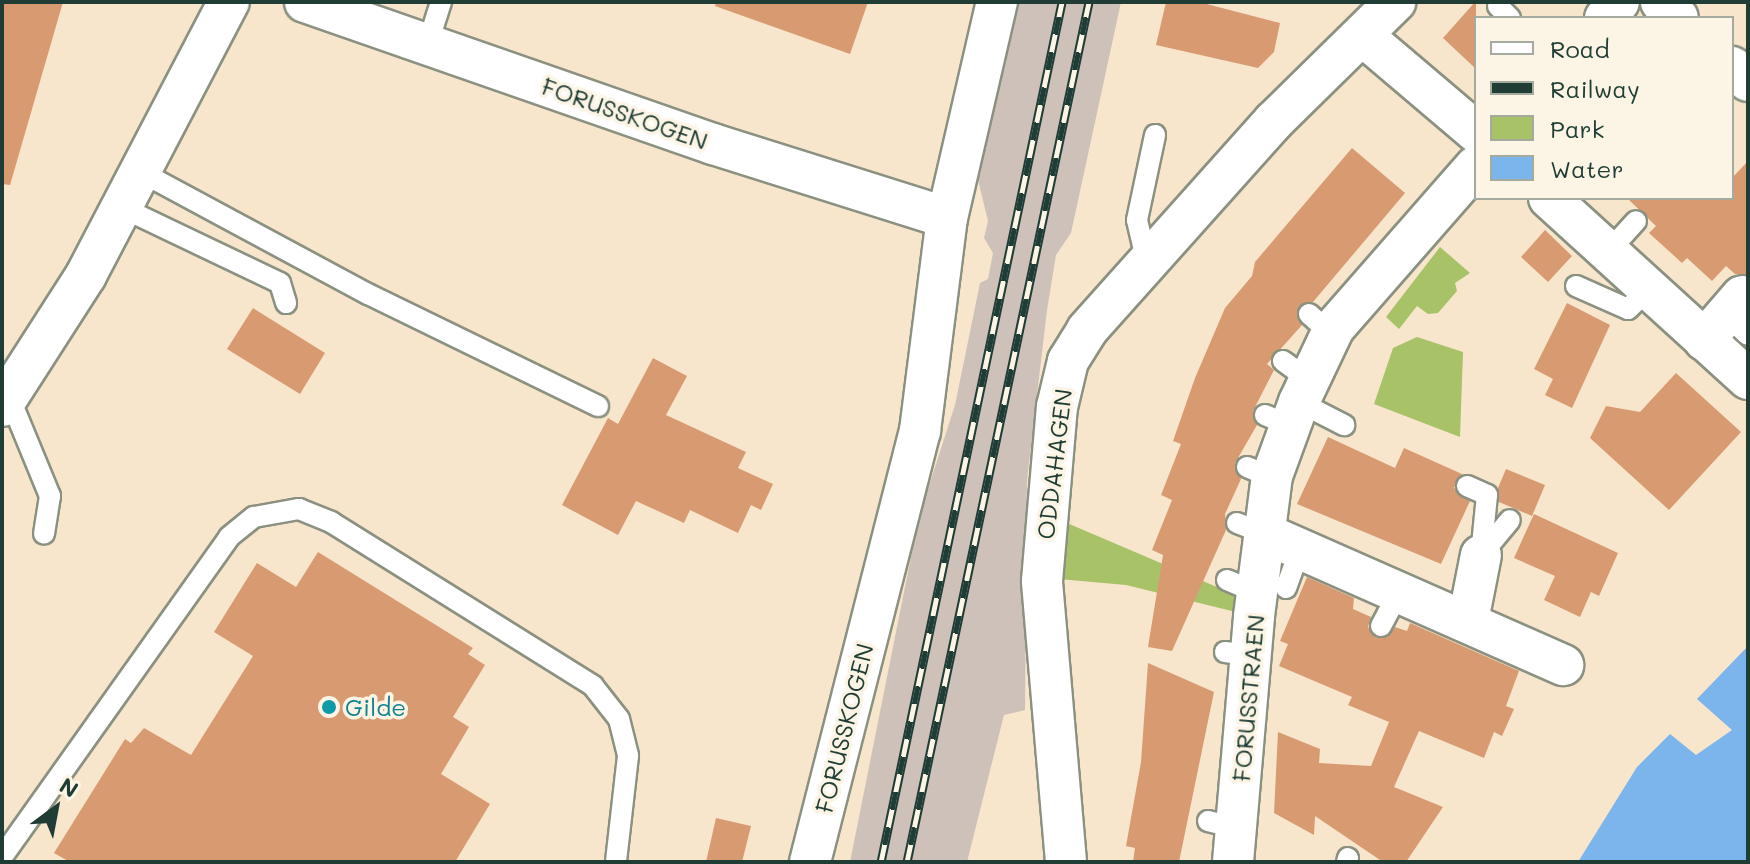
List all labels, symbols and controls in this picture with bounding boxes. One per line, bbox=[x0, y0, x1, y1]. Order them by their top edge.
legend bbox=[1474, 16, 1734, 200]
text: Road bbox=[1550, 33, 1610, 64]
street label: FORUSSKOGEN bbox=[538, 71, 712, 155]
text: Railway bbox=[1550, 73, 1640, 104]
text: Park bbox=[1550, 113, 1604, 144]
text: Water bbox=[1550, 153, 1624, 184]
street label: ODDAHAGEN bbox=[1030, 387, 1078, 541]
street label: FORUSSTRAEN bbox=[1226, 613, 1270, 783]
street label: FORUSSKOGEN bbox=[809, 640, 879, 816]
place label: Gilde bbox=[345, 693, 406, 721]
marker: Gilde bbox=[320, 698, 338, 716]
north arrow bbox=[16, 768, 96, 848]
text: N bbox=[54, 770, 84, 804]

